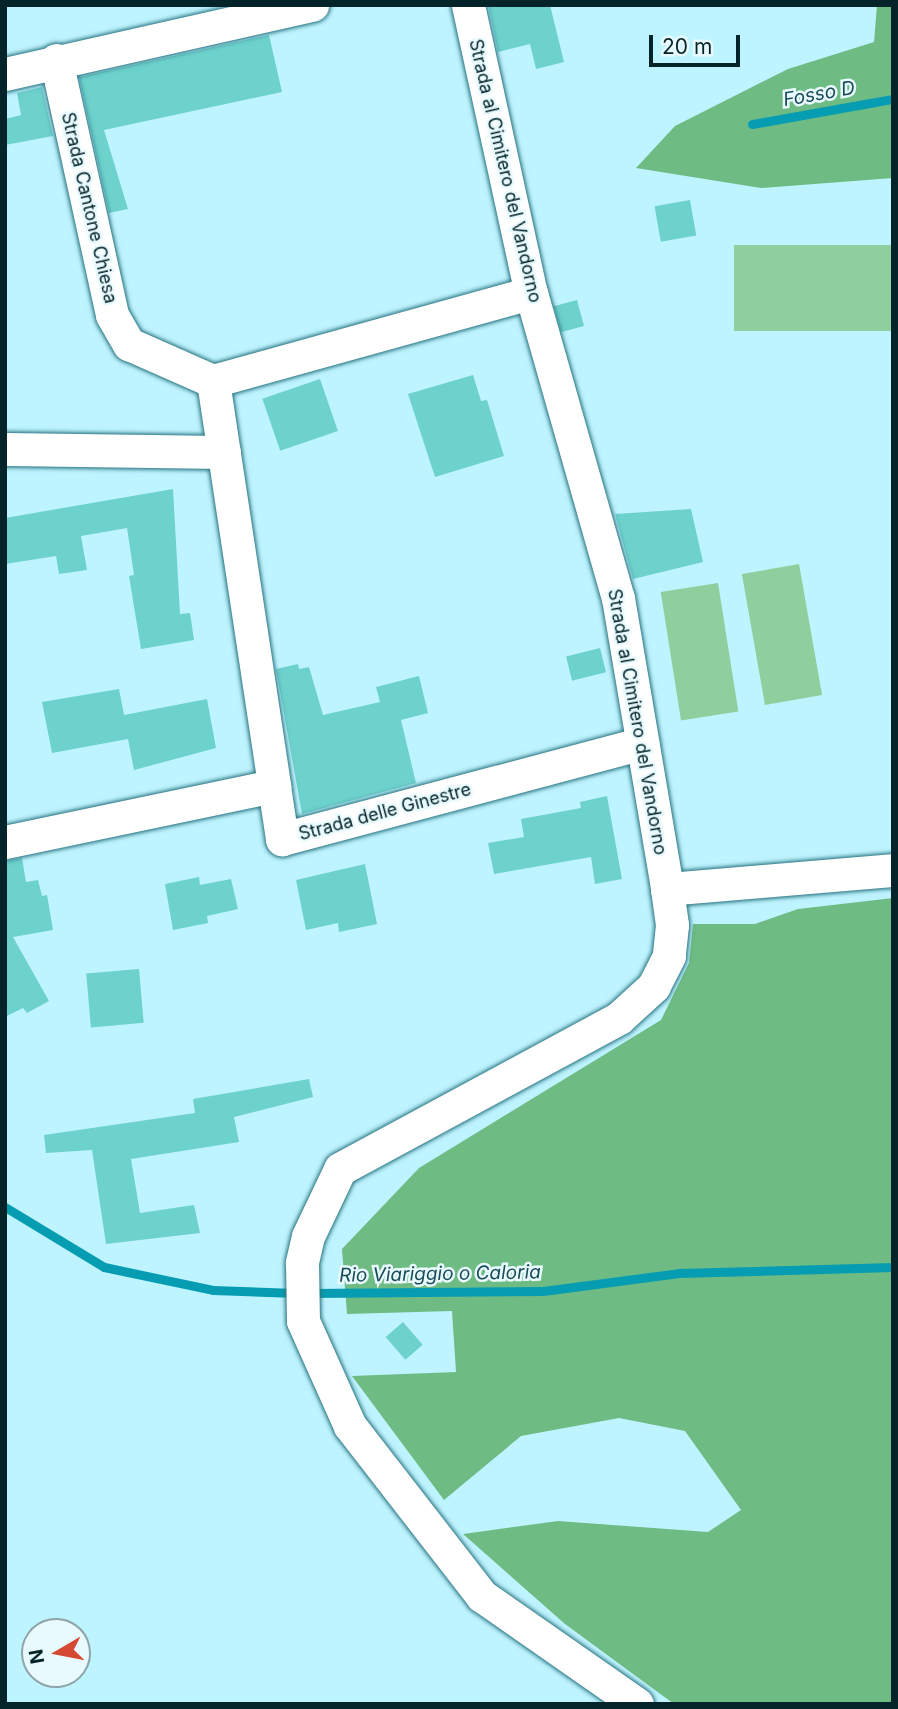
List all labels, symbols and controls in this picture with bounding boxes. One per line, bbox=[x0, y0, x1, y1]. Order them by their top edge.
scale bar bbox=[653, 21, 744, 65]
text: 20 m bbox=[662, 34, 712, 59]
street label: Strada al Cimitero del Vandorno bbox=[464, 37, 546, 305]
water label: Fosso D bbox=[781, 76, 857, 112]
street label: Strada Cantone Chiesa bbox=[57, 110, 121, 306]
street label: Strada al Cimitero del Vandorno bbox=[603, 587, 671, 857]
street label: Strada delle Ginestre bbox=[296, 779, 474, 845]
water label: Rio Viariggio o Caloria bbox=[339, 1261, 541, 1287]
north arrow bbox=[21, 1618, 91, 1688]
text: N bbox=[24, 1647, 49, 1666]

